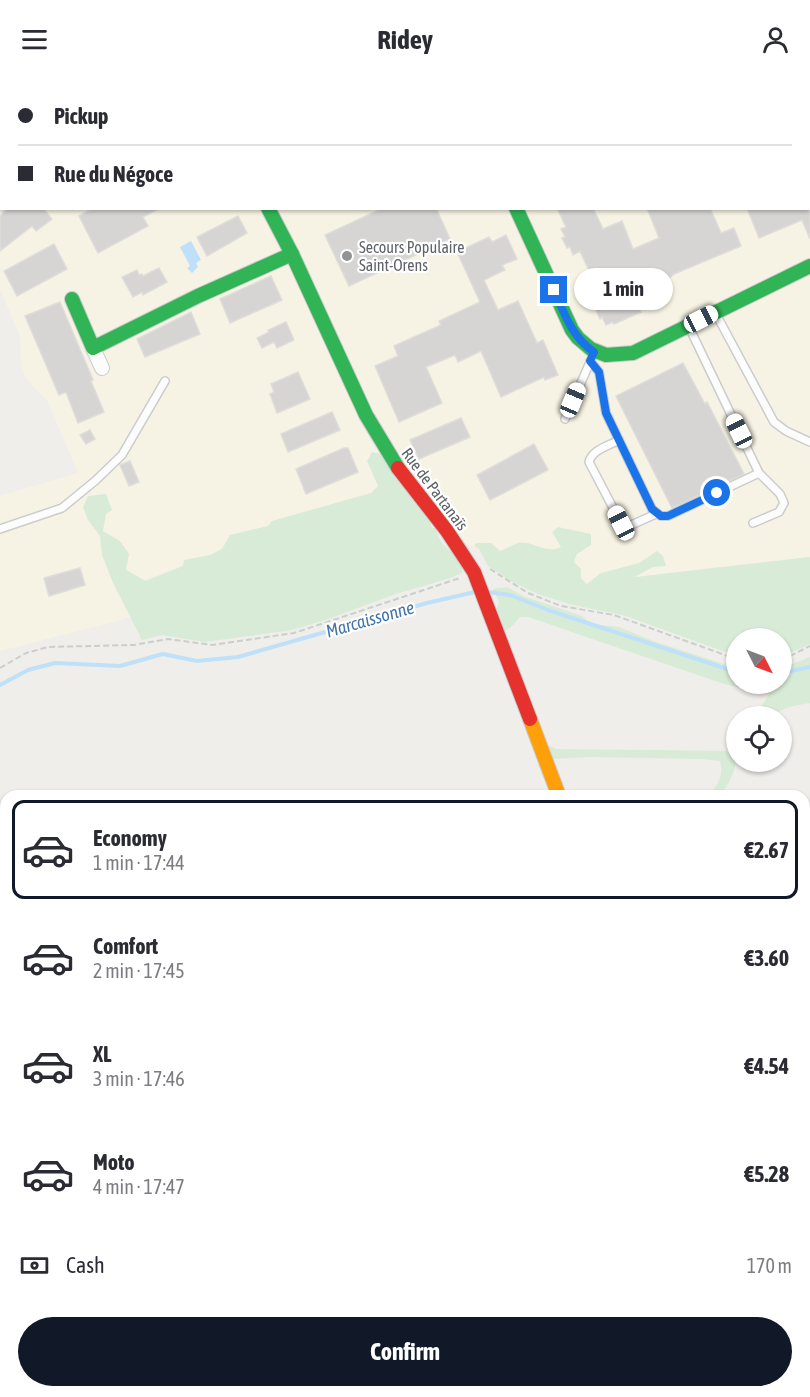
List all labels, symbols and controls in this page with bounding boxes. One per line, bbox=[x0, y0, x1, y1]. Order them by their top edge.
icon: menu bbox=[18, 23, 51, 56]
icon: person bbox=[759, 23, 792, 56]
text: Ridey bbox=[377, 24, 433, 55]
text: Pickup bbox=[54, 103, 109, 129]
text: Rue du Négoce bbox=[54, 161, 173, 187]
place label: Secours Populaire Saint-Orens bbox=[359, 238, 465, 274]
marker: Secours Populaire Saint-Orens bbox=[340, 249, 354, 263]
callout: 1 min bbox=[575, 269, 674, 311]
route end bbox=[540, 276, 567, 303]
text: 1 min bbox=[603, 277, 644, 300]
car bbox=[681, 303, 721, 335]
car bbox=[558, 380, 588, 420]
car bbox=[723, 411, 755, 451]
street label: Rue de Partanaïs bbox=[398, 444, 472, 534]
route start bbox=[703, 479, 730, 506]
car bbox=[605, 503, 637, 543]
water label: Marcaissonne bbox=[323, 596, 417, 642]
north arrow bbox=[726, 628, 792, 694]
map controls bbox=[726, 628, 792, 772]
button: locate bbox=[726, 706, 792, 772]
icon: car bbox=[21, 823, 75, 877]
text: Economy bbox=[93, 825, 167, 851]
text: €2.67 bbox=[744, 837, 789, 863]
text: 1 min · 17:44 bbox=[93, 851, 185, 874]
icon: car bbox=[21, 931, 75, 985]
text: Comfort bbox=[93, 933, 158, 959]
text: €3.60 bbox=[744, 945, 789, 971]
text: 2 min · 17:45 bbox=[93, 959, 185, 982]
icon: car bbox=[21, 1039, 75, 1093]
text: XL bbox=[93, 1041, 111, 1067]
text: €4.54 bbox=[744, 1053, 789, 1079]
text: 3 min · 17:46 bbox=[93, 1067, 185, 1090]
icon: car bbox=[21, 1147, 75, 1201]
text: Moto bbox=[93, 1149, 135, 1175]
text: €5.28 bbox=[744, 1161, 789, 1187]
text: 4 min · 17:47 bbox=[93, 1175, 185, 1198]
icon: cash bbox=[18, 1249, 51, 1282]
text: Cash bbox=[66, 1252, 105, 1278]
text: 170 m bbox=[747, 1254, 792, 1277]
button: Confirm bbox=[18, 1317, 792, 1386]

